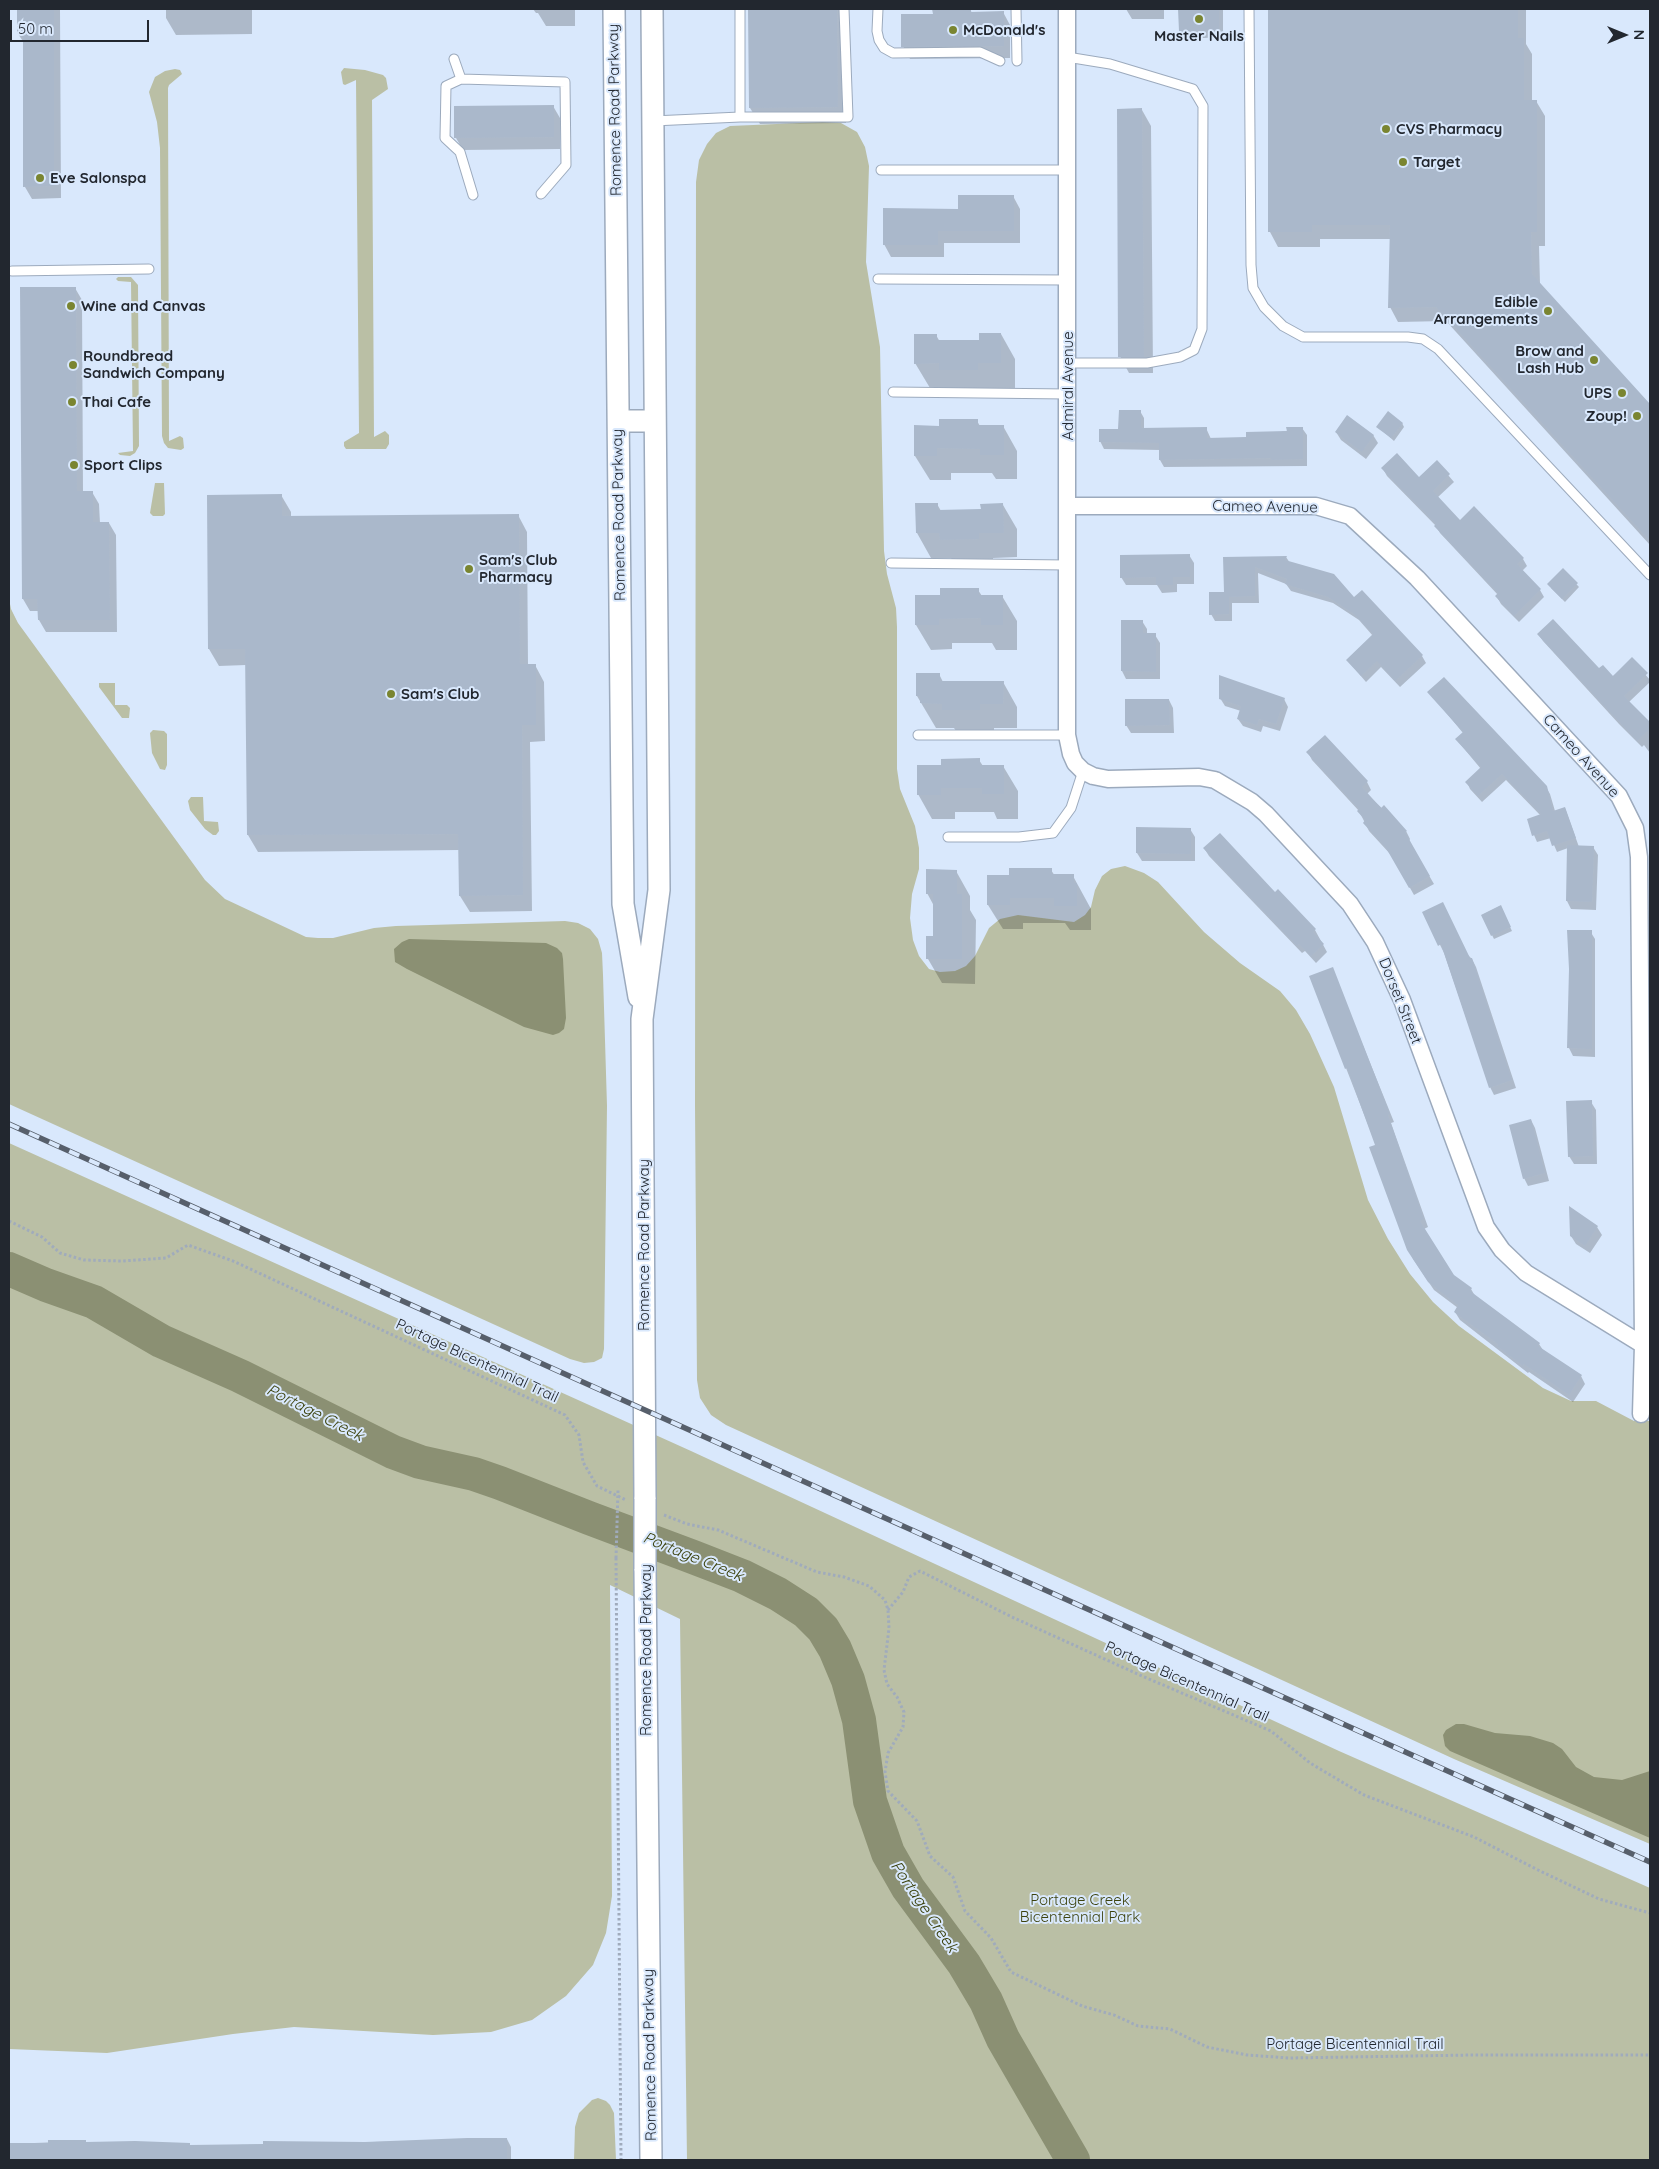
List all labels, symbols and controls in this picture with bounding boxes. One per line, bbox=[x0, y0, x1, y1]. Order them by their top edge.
scale bar bbox=[12, 10, 151, 42]
north arrow bbox=[1599, 10, 1649, 60]
marker: Master Nails bbox=[1193, 13, 1205, 25]
text: 50 m bbox=[18, 19, 53, 38]
place label: McDonald's bbox=[963, 21, 1045, 39]
street label: Romence Road Parkway bbox=[604, 24, 626, 196]
marker: McDonald's bbox=[947, 24, 959, 36]
place label: Master Nails bbox=[1154, 27, 1244, 45]
text: N bbox=[1630, 30, 1648, 40]
place label: CVS Pharmacy bbox=[1396, 120, 1502, 138]
marker: CVS Pharmacy bbox=[1380, 123, 1392, 135]
place label: Target bbox=[1413, 153, 1461, 171]
marker: Target bbox=[1397, 156, 1409, 168]
place label: Eve Salonspa bbox=[50, 169, 146, 187]
marker: Eve Salonspa bbox=[34, 172, 46, 184]
place label: Edible Arrangements bbox=[1434, 293, 1538, 328]
place label: Wine and Canvas bbox=[81, 297, 205, 315]
marker: Wine and Canvas bbox=[65, 300, 77, 312]
marker: Edible Arrangements bbox=[1542, 305, 1554, 317]
street label: Admiral Avenue bbox=[1059, 331, 1077, 441]
place label: Brow and Lash Hub bbox=[1515, 342, 1584, 377]
place label: Roundbread Sandwich Company bbox=[83, 347, 225, 382]
marker: Brow and Lash Hub bbox=[1588, 354, 1600, 366]
marker: Roundbread Sandwich Company bbox=[67, 359, 79, 371]
place label: UPS bbox=[1583, 384, 1612, 402]
marker: UPS bbox=[1616, 387, 1628, 399]
place label: Thai Cafe bbox=[82, 393, 151, 411]
marker: Thai Cafe bbox=[66, 396, 78, 408]
place label: Zoup! bbox=[1586, 407, 1627, 425]
marker: Zoup! bbox=[1631, 410, 1643, 422]
street label: Romence Road Parkway bbox=[608, 429, 630, 601]
place label: Sport Clips bbox=[84, 456, 162, 474]
marker: Sport Clips bbox=[68, 459, 80, 471]
street label: Cameo Avenue bbox=[1212, 497, 1318, 517]
place label: Sam's Club Pharmacy bbox=[479, 551, 557, 586]
marker: Sam's Club Pharmacy bbox=[463, 563, 475, 575]
place label: Sam's Club bbox=[401, 685, 479, 703]
marker: Sam's Club bbox=[385, 688, 397, 700]
street label: Cameo Avenue bbox=[1539, 711, 1623, 801]
street label: Dorset Street bbox=[1375, 955, 1425, 1047]
street label: Romence Road Parkway bbox=[635, 1159, 653, 1331]
street label: Portage Bicentennial Trail bbox=[393, 1315, 561, 1407]
water label: Portage Creek bbox=[263, 1380, 367, 1446]
water label: Portage Creek bbox=[640, 1528, 746, 1586]
street label: Romence Road Parkway bbox=[637, 1564, 655, 1736]
street label: Portage Bicentennial Trail bbox=[1102, 1638, 1272, 1726]
water label: Portage Creek bbox=[886, 1858, 962, 1956]
park label: Portage Creek Bicentennial Park bbox=[1020, 1891, 1140, 1926]
street label: Romence Road Parkway bbox=[639, 1969, 661, 2141]
street label: Portage Bicentennial Trail bbox=[1266, 2035, 1444, 2053]

